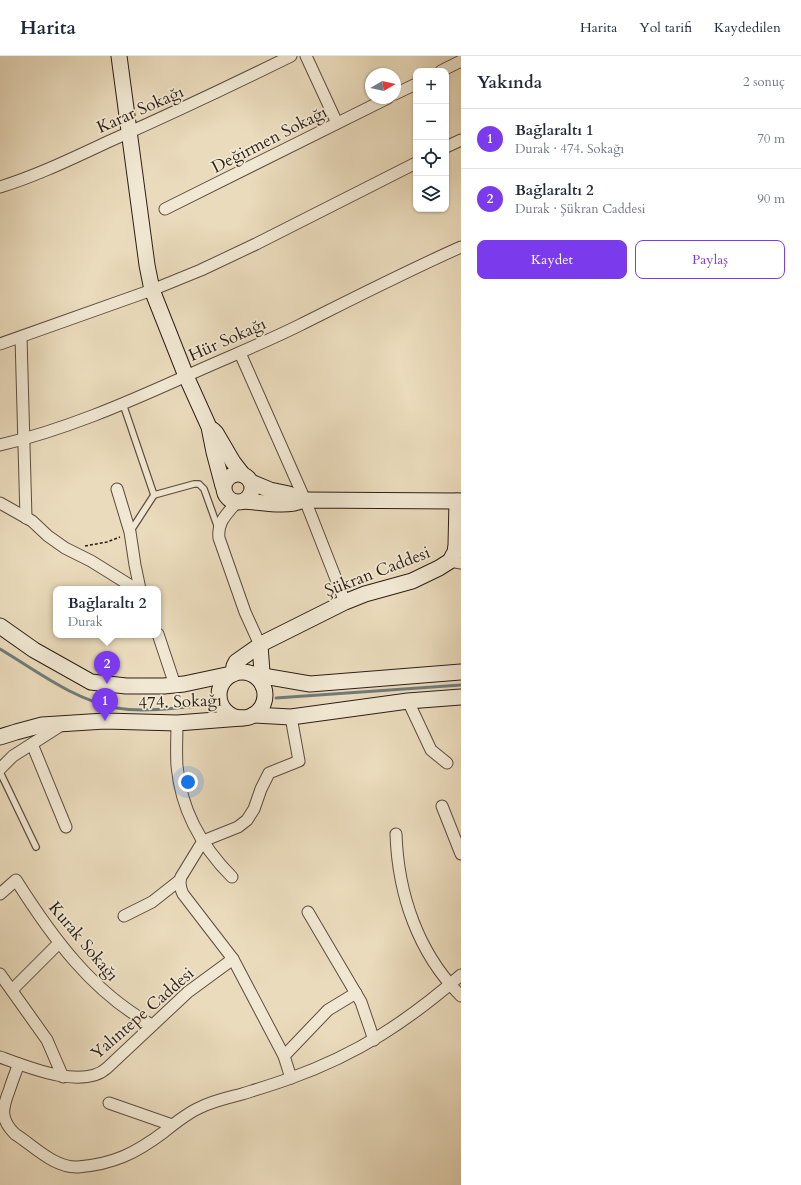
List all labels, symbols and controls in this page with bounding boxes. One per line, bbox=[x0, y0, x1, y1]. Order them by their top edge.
text: Harita bbox=[20, 15, 76, 41]
text: Harita bbox=[580, 18, 617, 37]
text: Yol tarifi bbox=[639, 18, 692, 37]
text: Kaydedilen bbox=[714, 18, 781, 37]
north arrow bbox=[365, 68, 401, 104]
map controls bbox=[413, 68, 449, 212]
button: + bbox=[413, 68, 449, 104]
text: Yakında bbox=[477, 71, 542, 94]
text: 2 sonuç bbox=[743, 73, 785, 91]
street label: Karar Sokağı bbox=[93, 80, 187, 139]
street label: Değirmen Sokağı bbox=[208, 100, 331, 178]
button: − bbox=[413, 104, 449, 140]
text: Bağlaraltı 1 bbox=[515, 120, 594, 140]
text: 1 bbox=[487, 130, 493, 148]
text: 70 m bbox=[757, 130, 785, 148]
button: locate bbox=[413, 140, 449, 176]
text: Durak · 474. Sokağı bbox=[515, 140, 624, 158]
button: layers bbox=[413, 176, 449, 212]
text: Bağlaraltı 2 bbox=[515, 180, 594, 200]
text: 2 bbox=[487, 190, 493, 208]
text: 90 m bbox=[757, 190, 785, 208]
text: Durak · Şükran Caddesi bbox=[515, 200, 645, 218]
button: Kaydet bbox=[477, 240, 627, 279]
button: Paylaş bbox=[635, 240, 785, 279]
street label: Hür Sokağı bbox=[185, 312, 270, 367]
street label: Şükran Caddesi bbox=[321, 541, 433, 602]
popup bbox=[53, 586, 161, 638]
text: Bağlaraltı 2 bbox=[68, 593, 146, 613]
text: Durak bbox=[68, 613, 103, 631]
pin: 2 bbox=[94, 651, 120, 684]
pin: 1 bbox=[92, 688, 118, 721]
street label: 474. Sokağı bbox=[138, 689, 222, 714]
your location bbox=[178, 772, 198, 792]
street label: Kurak Sokağı bbox=[43, 897, 124, 986]
street label: Yalıntepe Caddesi bbox=[86, 962, 199, 1065]

